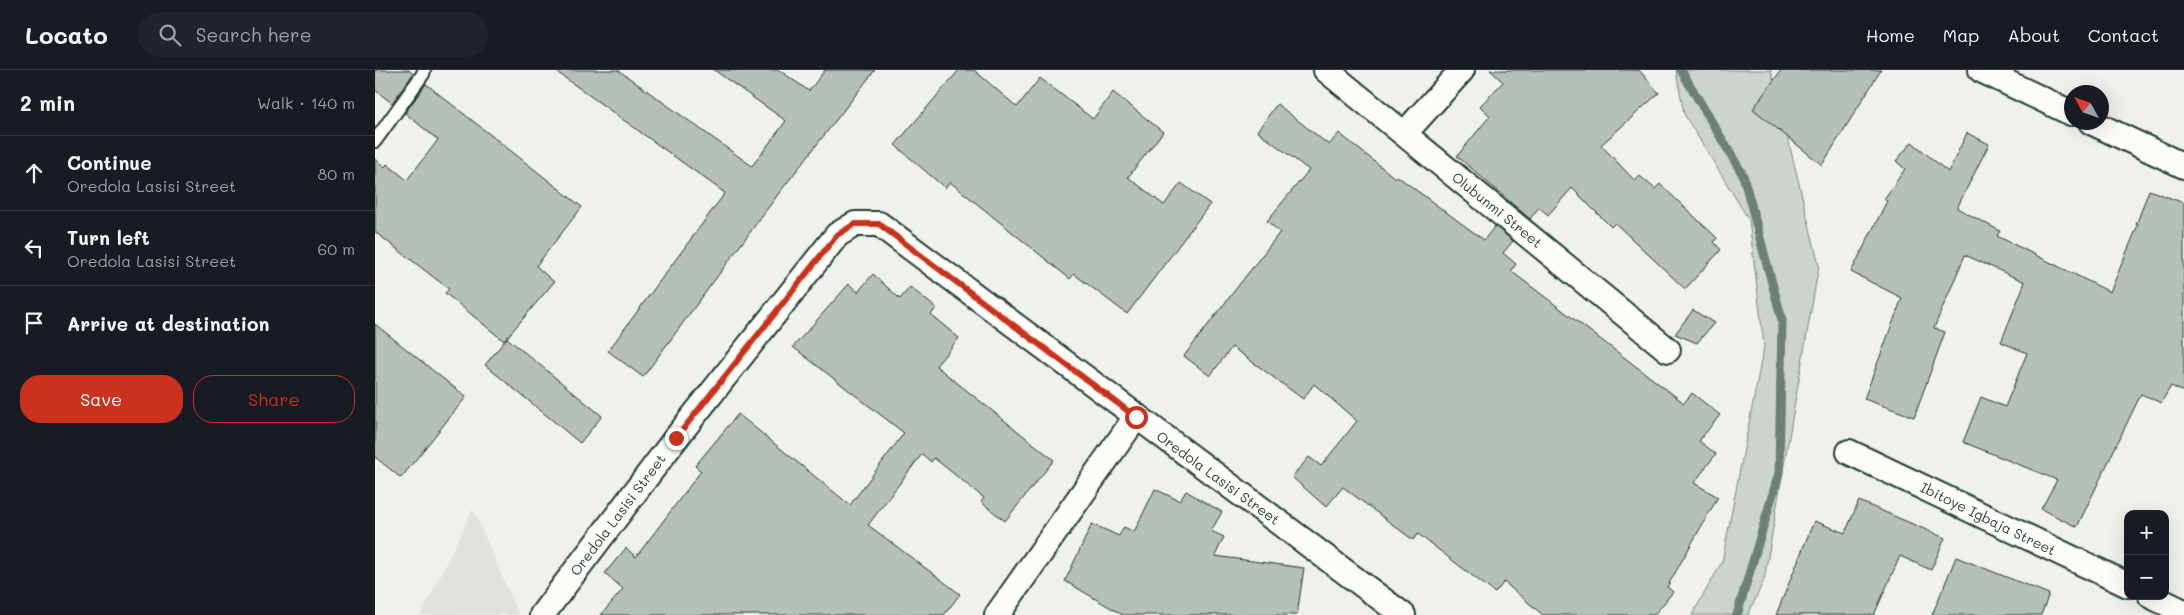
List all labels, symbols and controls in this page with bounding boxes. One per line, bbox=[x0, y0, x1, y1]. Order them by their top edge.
search box bbox=[138, 12, 488, 57]
text: Locato bbox=[25, 19, 108, 50]
icon: search bbox=[156, 21, 184, 49]
text: Search here bbox=[196, 22, 311, 47]
text: Home bbox=[1866, 23, 1915, 47]
text: Map bbox=[1943, 23, 1979, 47]
text: About bbox=[2007, 23, 2060, 47]
text: Contact bbox=[2088, 23, 2159, 47]
north arrow bbox=[2064, 85, 2109, 130]
text: 2 min bbox=[20, 89, 75, 116]
text: Walk · 140 m bbox=[257, 92, 355, 113]
text: Continue bbox=[67, 150, 152, 175]
icon: ahead bbox=[20, 159, 48, 187]
text: 80 m bbox=[318, 163, 355, 184]
street label: Olubunmi Street bbox=[1448, 167, 1546, 252]
text: Oredola Lasisi Street bbox=[67, 175, 236, 196]
text: Turn left bbox=[67, 225, 150, 250]
icon: left bbox=[20, 234, 48, 262]
text: 60 m bbox=[318, 238, 355, 259]
text: Oredola Lasisi Street bbox=[67, 250, 236, 271]
icon: arrive bbox=[20, 309, 48, 337]
text: Arrive at destination bbox=[67, 311, 270, 336]
button: Save bbox=[20, 375, 183, 423]
button: Share bbox=[193, 375, 355, 423]
route start bbox=[1125, 406, 1148, 429]
street label: Oredola Lasisi Street bbox=[1153, 426, 1284, 529]
route end bbox=[665, 427, 688, 450]
street label: Oredola Lasisi Street bbox=[565, 450, 670, 580]
street label: Ibitoye Igbaja Street bbox=[1917, 477, 2059, 560]
map controls bbox=[2124, 510, 2169, 600]
button: + bbox=[2124, 510, 2169, 555]
button: − bbox=[2124, 555, 2169, 600]

